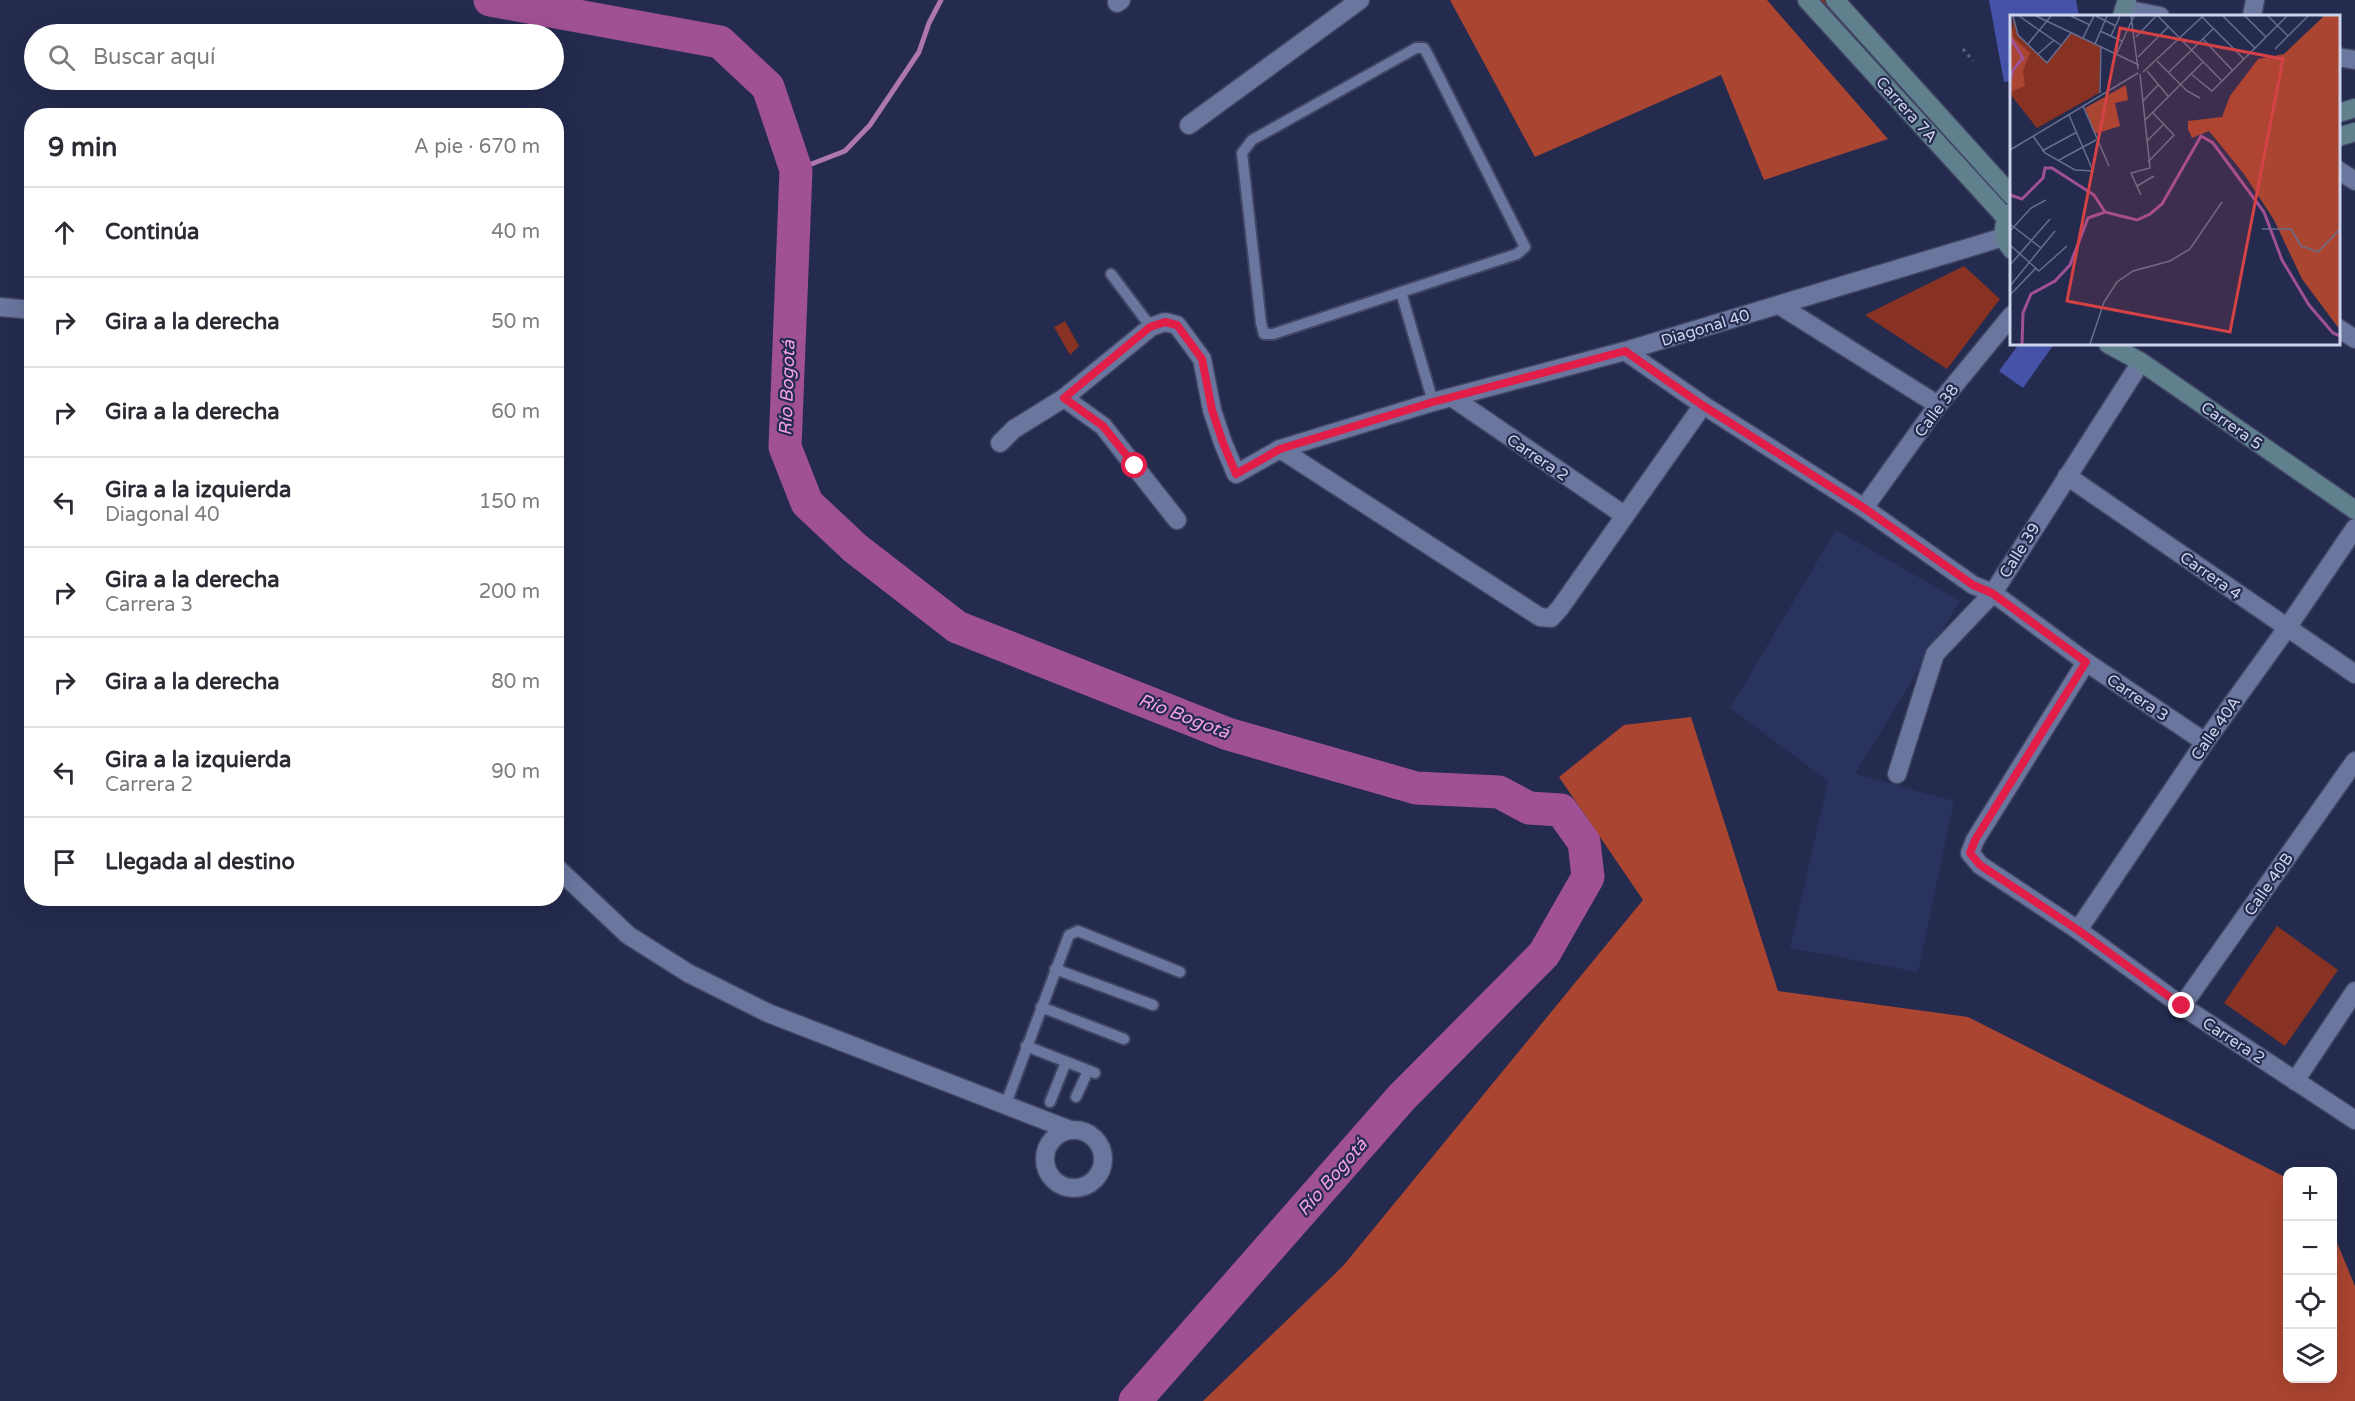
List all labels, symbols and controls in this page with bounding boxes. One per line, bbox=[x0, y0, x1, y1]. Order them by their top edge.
inset map bbox=[2010, 15, 2340, 345]
search box bbox=[24, 24, 564, 90]
icon: search bbox=[45, 41, 78, 74]
text: Buscar aquí bbox=[93, 44, 215, 70]
street label: Carrera 7A bbox=[1871, 72, 1941, 147]
text: 9 min bbox=[48, 132, 117, 163]
text: A pie · 670 m bbox=[414, 135, 540, 159]
icon: ahead bbox=[48, 216, 81, 249]
text: Continúa bbox=[105, 219, 199, 245]
text: 40 m bbox=[491, 220, 540, 244]
street label: Diagonal 40 bbox=[1659, 305, 1752, 351]
icon: right bbox=[48, 306, 81, 339]
text: Gira a la derecha bbox=[105, 309, 280, 335]
text: 50 m bbox=[491, 310, 540, 334]
water label: Río Bogotá bbox=[774, 339, 800, 436]
street label: Calle 38 bbox=[1910, 380, 1963, 441]
icon: right bbox=[48, 396, 81, 429]
street label: Carrera 5 bbox=[2197, 397, 2266, 454]
text: Gira a la derecha bbox=[105, 399, 280, 425]
text: 60 m bbox=[491, 400, 540, 424]
street label: Carrera 2 bbox=[1503, 430, 1572, 486]
route start bbox=[1121, 452, 1147, 478]
text: Gira a la izquierda bbox=[105, 477, 291, 503]
icon: left bbox=[48, 486, 81, 519]
text: 150 m bbox=[479, 490, 540, 514]
text: Diagonal 40 bbox=[105, 503, 220, 527]
street label: Calle 39 bbox=[1995, 519, 2045, 582]
street label: Carrera 4 bbox=[2176, 547, 2245, 604]
text: Gira a la derecha bbox=[105, 567, 280, 593]
icon: right bbox=[48, 576, 81, 609]
text: 200 m bbox=[479, 580, 540, 604]
text: Carrera 3 bbox=[105, 593, 193, 617]
icon: right bbox=[48, 666, 81, 699]
text: Gira a la derecha bbox=[105, 669, 280, 695]
text: 80 m bbox=[491, 670, 540, 694]
street label: Carrera 3 bbox=[2103, 670, 2172, 726]
water label: Río Bogotá bbox=[1135, 689, 1233, 744]
street label: Calle 40A bbox=[2187, 693, 2245, 764]
text: Gira a la izquierda bbox=[105, 747, 291, 773]
icon: left bbox=[48, 756, 81, 789]
text: 90 m bbox=[491, 760, 540, 784]
text: Carrera 2 bbox=[105, 773, 193, 797]
icon: arrive bbox=[48, 846, 81, 879]
text: Llegada al destino bbox=[105, 849, 295, 875]
street label: Calle 40B bbox=[2240, 849, 2298, 920]
route end bbox=[2168, 992, 2194, 1018]
street label: Carrera 2 bbox=[2198, 1013, 2268, 1068]
water label: Río Bogotá bbox=[1292, 1133, 1372, 1220]
map controls bbox=[2283, 1167, 2337, 1383]
button: + bbox=[2283, 1167, 2337, 1221]
button: − bbox=[2283, 1221, 2337, 1275]
button: locate bbox=[2283, 1275, 2337, 1329]
button: layers bbox=[2283, 1329, 2337, 1383]

